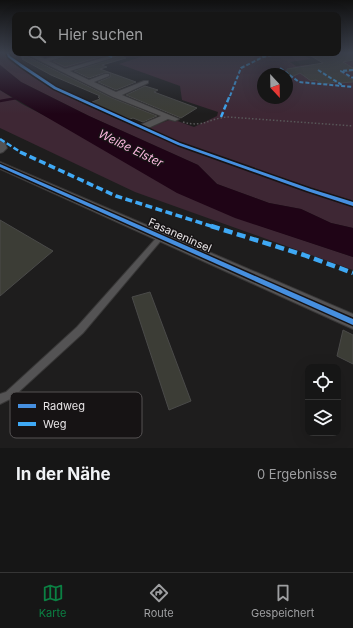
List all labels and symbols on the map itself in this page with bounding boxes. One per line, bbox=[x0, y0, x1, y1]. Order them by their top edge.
north arrow bbox=[257, 68, 293, 104]
water label: Weiße Elster bbox=[96, 126, 166, 170]
street label: Fasaneninsel bbox=[146, 215, 214, 255]
legend bbox=[10, 392, 142, 438]
text: Radweg bbox=[43, 399, 85, 413]
text: Weg bbox=[43, 417, 66, 431]

